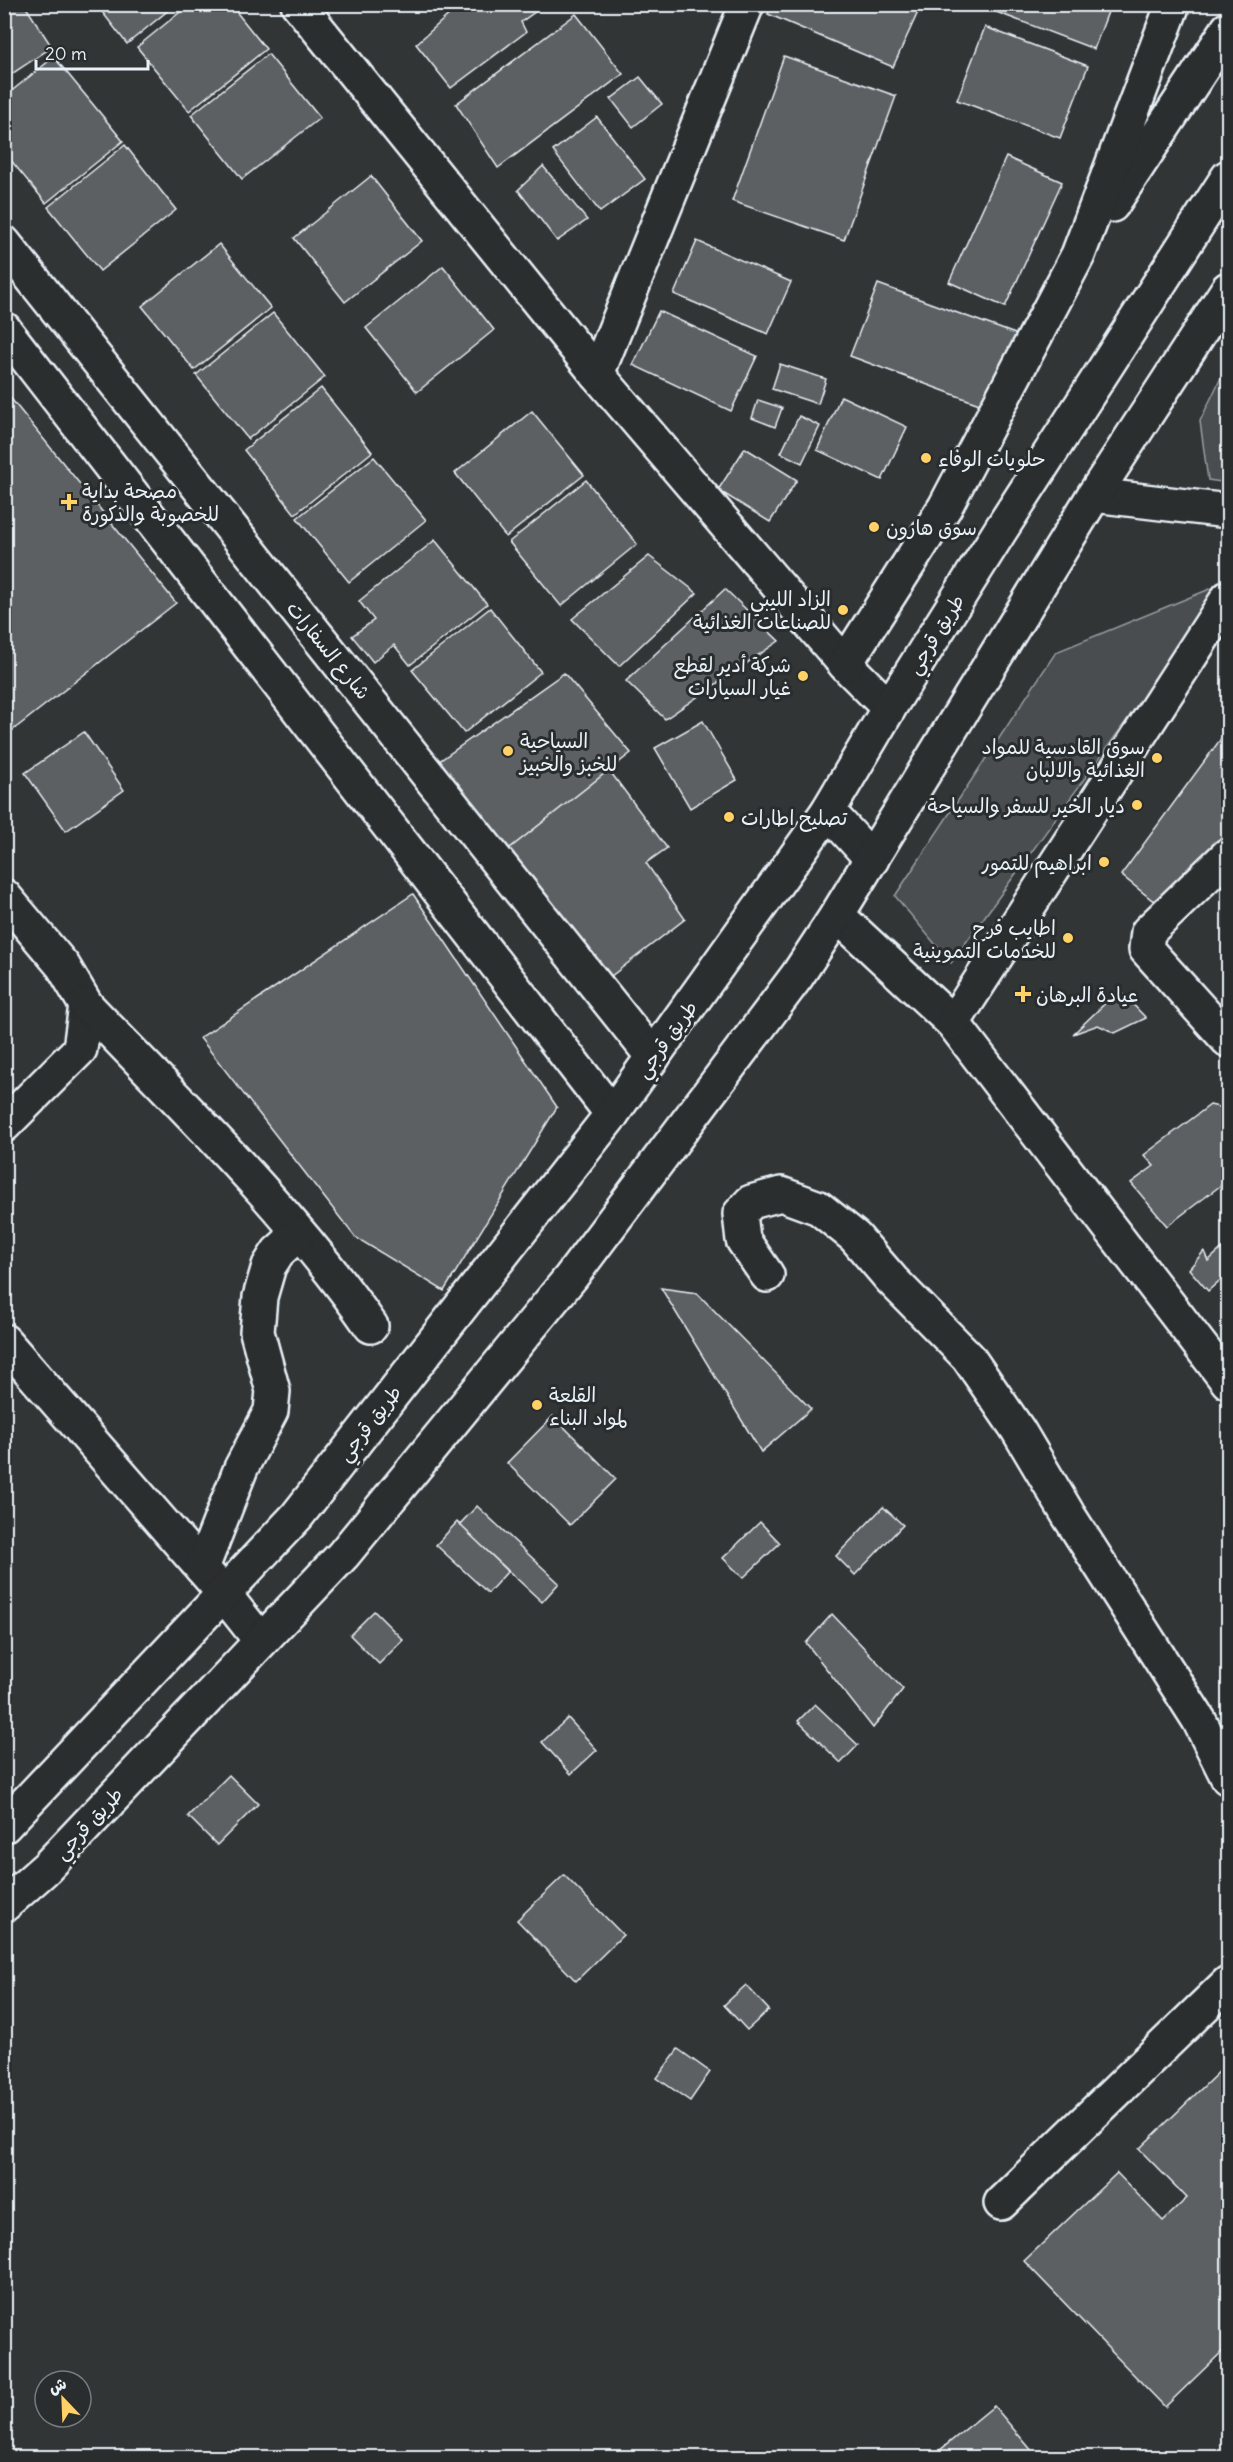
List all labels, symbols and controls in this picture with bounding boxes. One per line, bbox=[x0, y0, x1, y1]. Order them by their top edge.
scale bar bbox=[36, 33, 148, 71]
text: 20 m bbox=[45, 42, 87, 65]
place label: حلويات الوفاء bbox=[938, 446, 1046, 473]
marker: حلويات الوفاء bbox=[919, 451, 933, 465]
place label: مصحة بداية للخصوبة والدكورة bbox=[82, 478, 219, 528]
marker: مصحة بداية للخصوبة والدكورة bbox=[60, 493, 78, 511]
place label: سوق هارون bbox=[886, 515, 977, 540]
marker: سوق هارون bbox=[867, 520, 881, 534]
place label: الزاد الليبي للصناعات الغذائية bbox=[693, 586, 831, 634]
street label: طريق قرجي bbox=[901, 589, 974, 682]
street label: شارع السفارات bbox=[280, 596, 376, 706]
marker: الزاد الليبي للصناعات الغذائية bbox=[836, 603, 850, 617]
place label: شركة أدير لقطع غيار السيارات bbox=[673, 652, 791, 700]
marker: شركة أدير لقطع غيار السيارات bbox=[796, 669, 810, 683]
place label: السياحية للخبز والخبيز bbox=[518, 728, 617, 776]
place label: سوق القادسية للمواد الغذائية والالبان bbox=[982, 734, 1145, 782]
marker: السياحية للخبز والخبيز bbox=[501, 744, 515, 758]
marker: سوق القادسية للمواد الغذائية والالبان bbox=[1150, 751, 1164, 765]
place label: ديار الخير للسفر والسياحة bbox=[927, 793, 1125, 818]
marker: ديار الخير للسفر والسياحة bbox=[1130, 798, 1144, 812]
place label: تصليح اطارات bbox=[741, 805, 848, 832]
marker: تصليح اطارات bbox=[722, 810, 736, 824]
place label: ابراهيم للتمور bbox=[981, 850, 1092, 878]
marker: ابراهيم للتمور bbox=[1097, 855, 1111, 869]
place label: اطايب فرح للخدمات التموينية bbox=[913, 915, 1056, 964]
marker: اطايب فرح للخدمات التموينية bbox=[1061, 931, 1075, 945]
place label: عيادة البرهان bbox=[1036, 982, 1138, 1007]
marker: عيادة البرهان bbox=[1014, 985, 1032, 1003]
street label: طريق قرجي bbox=[630, 995, 707, 1086]
street label: طريق قرجي bbox=[332, 1380, 411, 1470]
place label: القلعة لمواد البناء bbox=[549, 1382, 628, 1430]
marker: القلعة لمواد البناء bbox=[530, 1398, 544, 1412]
street label: طريق قرجي bbox=[48, 1782, 132, 1868]
north arrow bbox=[33, 2369, 93, 2429]
text: ش bbox=[45, 2373, 69, 2398]

